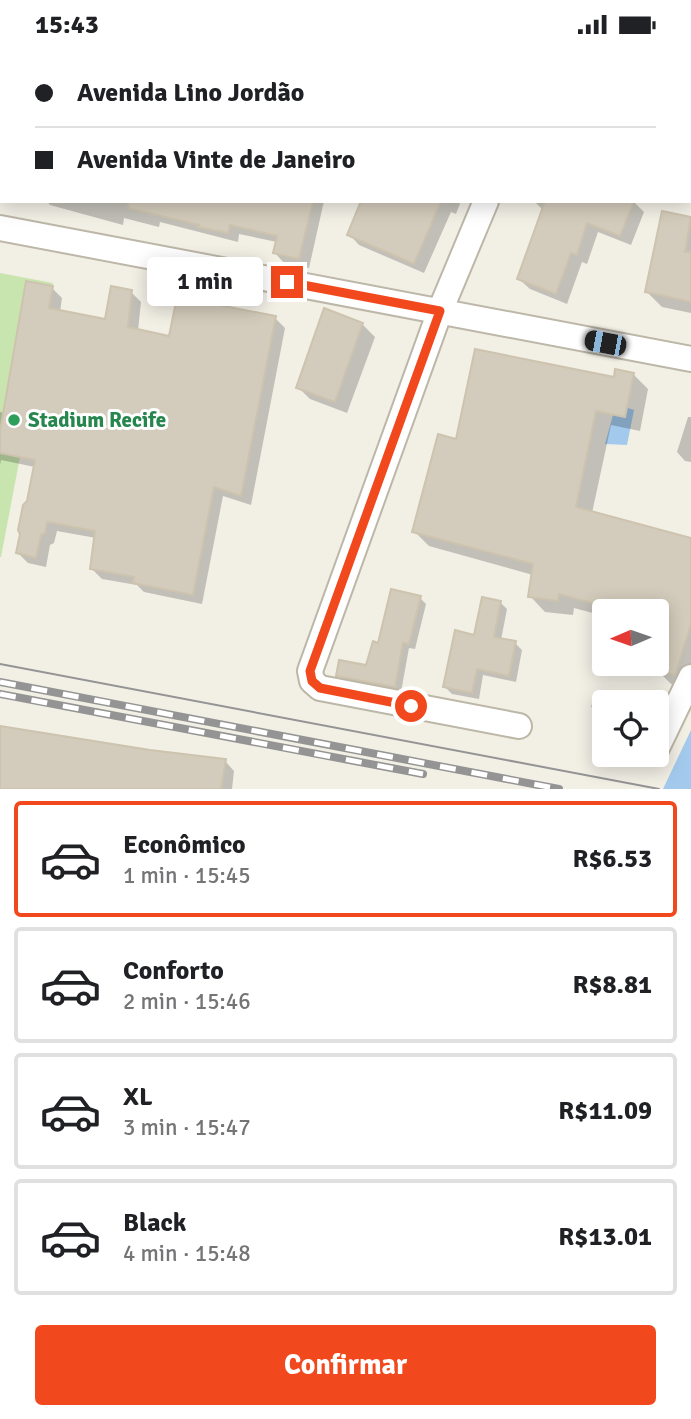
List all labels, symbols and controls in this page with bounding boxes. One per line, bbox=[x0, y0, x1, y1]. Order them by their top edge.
text: 15:43 bbox=[35, 9, 99, 41]
text: Avenida Lino Jordão bbox=[77, 77, 304, 109]
text: Avenida Vinte de Janeiro bbox=[77, 144, 355, 176]
callout: 1 min bbox=[147, 257, 262, 307]
route end bbox=[271, 266, 303, 298]
text: 1 min bbox=[177, 267, 233, 296]
car bbox=[583, 329, 628, 357]
place label: Stadium Recife bbox=[28, 407, 166, 433]
marker: Stadium Recife bbox=[6, 412, 22, 428]
north arrow bbox=[592, 599, 668, 675]
map controls bbox=[592, 599, 669, 767]
route start bbox=[395, 690, 427, 722]
button: locate bbox=[592, 690, 669, 767]
icon: car bbox=[39, 828, 102, 891]
text: Econômico bbox=[123, 829, 246, 861]
text: R$6.53 bbox=[572, 843, 652, 875]
text: 1 min · 15:45 bbox=[123, 861, 251, 890]
icon: car bbox=[39, 954, 102, 1017]
text: Conforto bbox=[123, 955, 224, 987]
text: R$8.81 bbox=[572, 969, 652, 1001]
text: 2 min · 15:46 bbox=[123, 987, 251, 1016]
icon: car bbox=[39, 1080, 102, 1143]
text: XL bbox=[123, 1081, 153, 1113]
text: R$11.09 bbox=[558, 1095, 652, 1127]
text: 3 min · 15:47 bbox=[123, 1113, 251, 1142]
icon: car bbox=[39, 1206, 102, 1269]
text: Black bbox=[123, 1207, 186, 1239]
text: R$13.01 bbox=[558, 1221, 652, 1253]
text: 4 min · 15:48 bbox=[123, 1239, 251, 1268]
button: Confirmar bbox=[35, 1325, 656, 1405]

